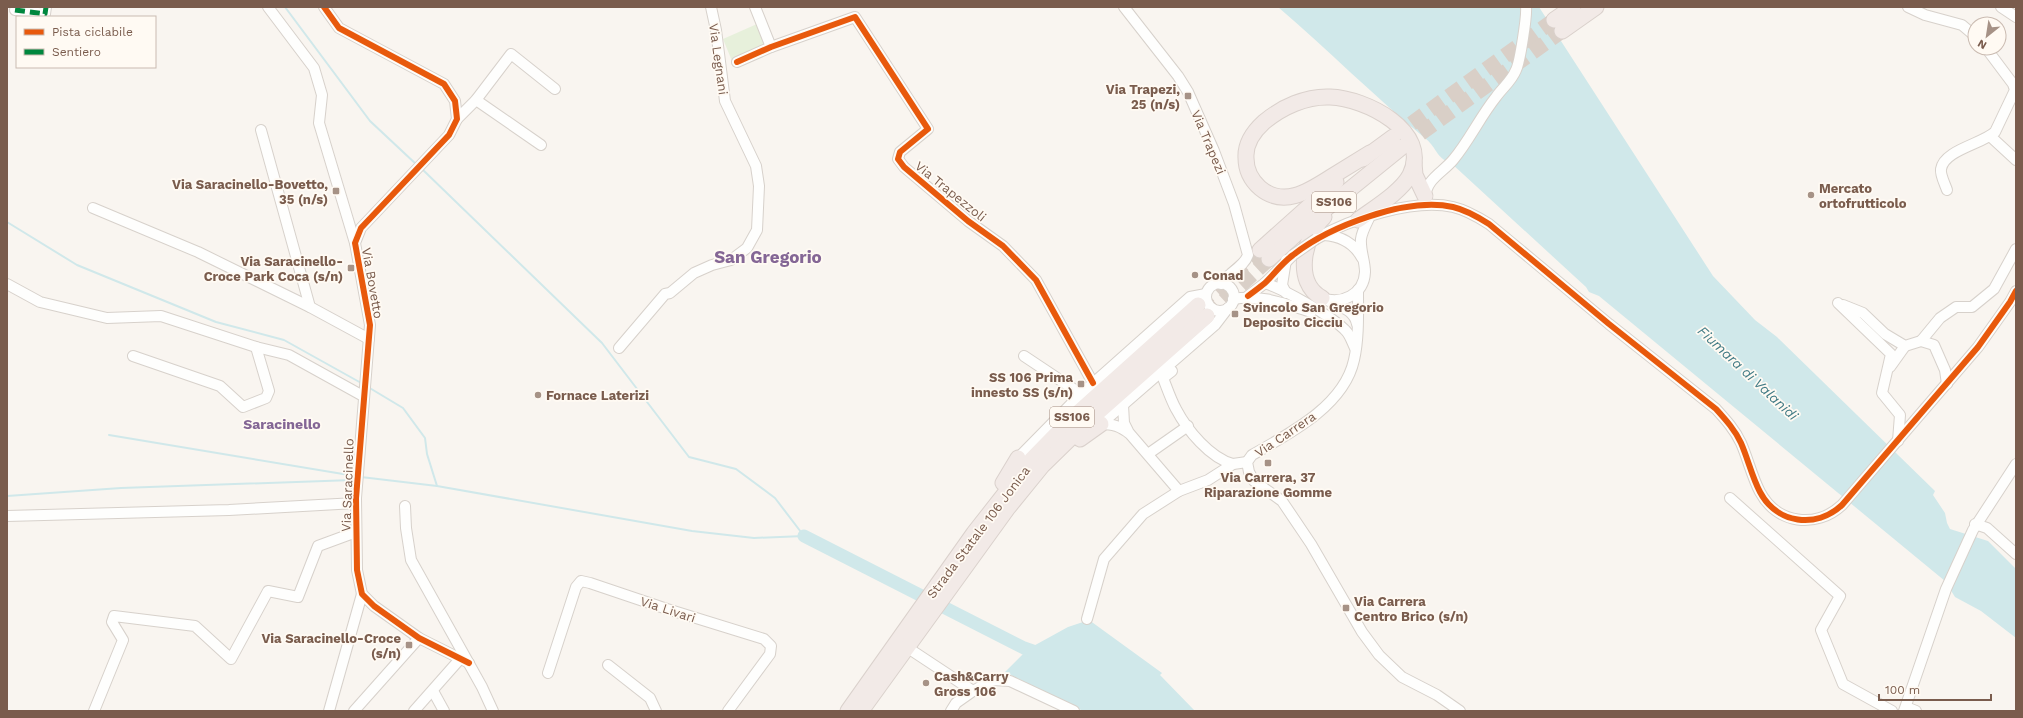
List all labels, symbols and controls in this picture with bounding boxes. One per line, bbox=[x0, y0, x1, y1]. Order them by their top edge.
legend bbox=[16, 16, 156, 68]
north arrow bbox=[1967, 16, 2007, 56]
street label: Via Legnani bbox=[706, 22, 731, 96]
text: Pista ciclabile bbox=[52, 25, 133, 39]
text: N bbox=[1975, 37, 1989, 52]
text: Sentiero bbox=[52, 45, 101, 59]
place label: Via Trapezi, 25 (n/s) bbox=[1106, 82, 1180, 112]
marker: Via Trapezi, 25 (n/s) bbox=[1183, 91, 1193, 101]
street label: Via Trapezi bbox=[1188, 108, 1229, 177]
street label: Via Trapezzoli bbox=[912, 158, 989, 225]
place label: Via Saracinello-Bovetto, 35 (n/s) bbox=[172, 177, 328, 207]
place label: Mercato ortofrutticolo bbox=[1819, 181, 1907, 211]
marker: Via Saracinello-Bovetto, 35 (n/s) bbox=[331, 186, 341, 196]
marker: Mercato ortofrutticolo bbox=[1806, 190, 1816, 200]
road number: SS106 bbox=[1312, 192, 1356, 212]
street label: Via Bovetto bbox=[359, 247, 386, 320]
district label: San Gregorio bbox=[714, 247, 822, 267]
place label: Via Saracinello- Croce Park Coca (s/n) bbox=[204, 254, 343, 284]
marker: Via Saracinello- Croce Park Coca (s/n) bbox=[346, 263, 356, 273]
place label: Conad bbox=[1203, 268, 1243, 283]
marker: Conad bbox=[1190, 270, 1200, 280]
place label: Svincolo San Gregorio Deposito Cicciu bbox=[1243, 300, 1384, 330]
marker: Svincolo San Gregorio Deposito Cicciu bbox=[1230, 309, 1240, 319]
water label: Fiumara di Valanidi bbox=[1695, 323, 1802, 424]
place label: SS 106 Prima innesto SS (s/n) bbox=[971, 370, 1073, 400]
marker: SS 106 Prima innesto SS (s/n) bbox=[1076, 379, 1086, 389]
place label: Fornace Laterizi bbox=[546, 388, 649, 403]
marker: Fornace Laterizi bbox=[533, 390, 543, 400]
road number: SS106 bbox=[1050, 407, 1094, 427]
street label: Via Carrera bbox=[1252, 408, 1319, 460]
district label: Saracinello bbox=[243, 416, 321, 432]
street label: Via Saracinello bbox=[338, 438, 357, 532]
marker: Via Carrera, 37 Riparazione Gomme bbox=[1263, 458, 1273, 468]
street label: Strada Statale 106 Jonica bbox=[924, 463, 1033, 601]
place label: Via Carrera, 37 Riparazione Gomme bbox=[1204, 470, 1333, 500]
street label: Via Livari bbox=[638, 593, 697, 625]
place label: Via Carrera Centro Brico (s/n) bbox=[1354, 594, 1468, 624]
marker: Via Carrera Centro Brico (s/n) bbox=[1341, 603, 1351, 613]
place label: Via Saracinello-Croce (s/n) bbox=[261, 631, 401, 661]
marker: Via Saracinello-Croce (s/n) bbox=[404, 640, 414, 650]
place label: Cash&Carry Gross 106 bbox=[934, 669, 1009, 699]
scale bar bbox=[1879, 676, 1991, 702]
marker: Cash&Carry Gross 106 bbox=[921, 678, 931, 688]
text: 100 m bbox=[1885, 683, 1920, 697]

